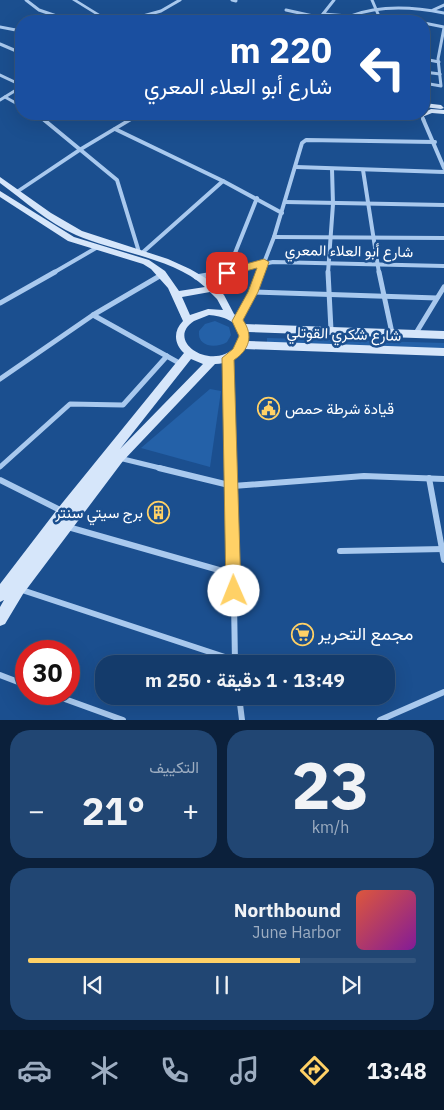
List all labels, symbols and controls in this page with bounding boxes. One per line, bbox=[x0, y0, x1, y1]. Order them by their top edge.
text: 220 m bbox=[229, 27, 332, 73]
icon: left bbox=[350, 35, 415, 100]
text: شارع أبو العلاء المعري bbox=[144, 71, 332, 100]
street label: شارع أبو العلاء المعري bbox=[285, 240, 413, 265]
pin bbox=[206, 252, 248, 294]
icon: arrive bbox=[213, 259, 241, 287]
street label: شارع شكري القوتلي bbox=[286, 322, 402, 349]
public building icon: قيادة شرطة حمص bbox=[257, 397, 281, 421]
place label: قيادة شرطة حمص bbox=[285, 399, 394, 419]
building icon: برج سيتي سنتر bbox=[147, 501, 171, 525]
place label: برج سيتي سنتر bbox=[54, 503, 143, 526]
position arrow bbox=[207, 564, 259, 616]
supermarket icon: مجمع التحرير bbox=[290, 622, 314, 646]
place label: مجمع التحرير bbox=[317, 622, 413, 646]
speed limit sign: 30 bbox=[15, 640, 80, 705]
text: 13:49 · 1 دقيقة · 250 m bbox=[145, 668, 345, 692]
text: 23 bbox=[292, 742, 370, 827]
text: التكييف bbox=[149, 757, 199, 777]
text: 21° bbox=[82, 786, 145, 835]
text: − bbox=[28, 792, 45, 829]
text: + bbox=[182, 792, 199, 829]
text: km/h bbox=[312, 817, 349, 837]
text: Northbound bbox=[234, 898, 341, 922]
text: June Harbor bbox=[252, 922, 341, 942]
icon: previous bbox=[79, 971, 107, 999]
icon: pause bbox=[208, 971, 236, 999]
icon: next bbox=[337, 971, 365, 999]
icon: car bbox=[17, 1053, 52, 1088]
icon: climate bbox=[87, 1053, 122, 1088]
icon: phone bbox=[157, 1053, 192, 1088]
icon: music bbox=[227, 1053, 262, 1088]
icon: directions bbox=[297, 1053, 332, 1088]
text: 13:48 bbox=[367, 1056, 427, 1085]

